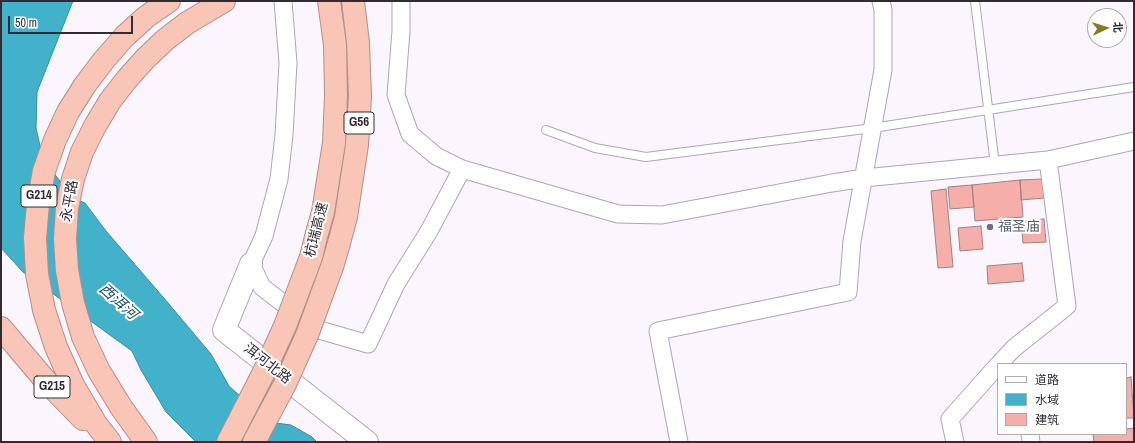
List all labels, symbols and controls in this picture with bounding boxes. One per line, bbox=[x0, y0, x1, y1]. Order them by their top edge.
scale bar bbox=[10, 8, 135, 34]
north arrow bbox=[1087, 8, 1127, 48]
text: 50 m bbox=[15, 15, 37, 31]
text: 北 bbox=[1111, 21, 1125, 33]
road number: G56 bbox=[344, 112, 374, 134]
street label: 永平路 bbox=[58, 179, 82, 223]
road number: G214 bbox=[21, 185, 57, 207]
street label: 杭瑞高速 bbox=[302, 201, 332, 259]
place label: 福圣庙 bbox=[998, 219, 1040, 235]
marker: 福圣庙 bbox=[985, 222, 995, 232]
water label: 西洱河 bbox=[95, 280, 141, 324]
street label: 洱河北路 bbox=[240, 340, 294, 388]
legend bbox=[997, 363, 1127, 435]
text: 道路 bbox=[1035, 372, 1059, 388]
road number: G215 bbox=[34, 376, 70, 398]
text: 水域 bbox=[1035, 392, 1059, 408]
text: 建筑 bbox=[1035, 412, 1059, 428]

